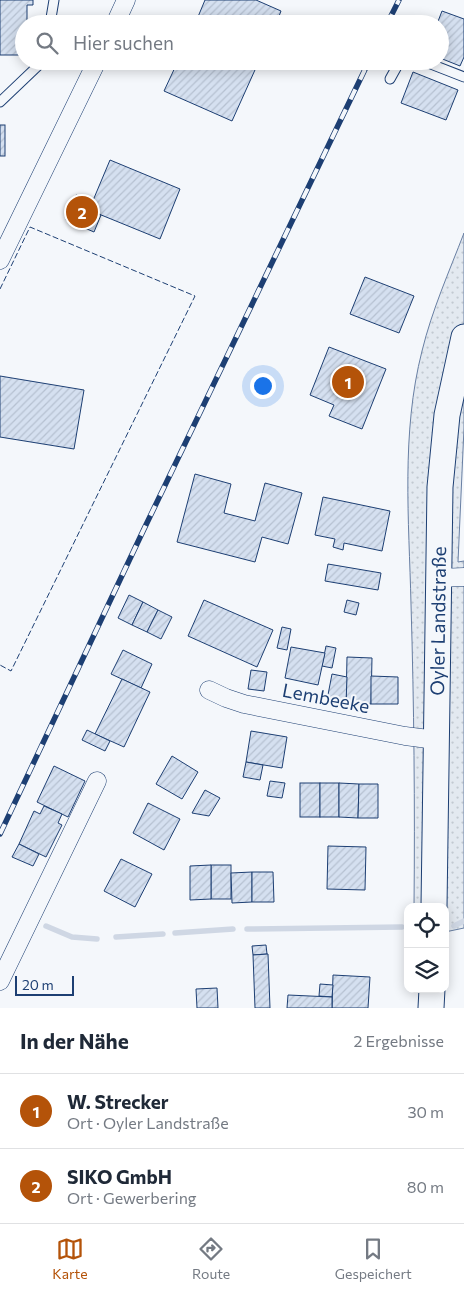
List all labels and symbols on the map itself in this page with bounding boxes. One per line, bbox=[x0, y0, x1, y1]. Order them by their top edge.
pin: 2 bbox=[66, 193, 98, 231]
pin: 1 bbox=[332, 363, 364, 401]
your location bbox=[250, 373, 276, 399]
street label: Oyler Landstraße bbox=[425, 546, 450, 696]
street label: Lembeeke bbox=[280, 678, 372, 717]
scale bar bbox=[15, 973, 74, 996]

